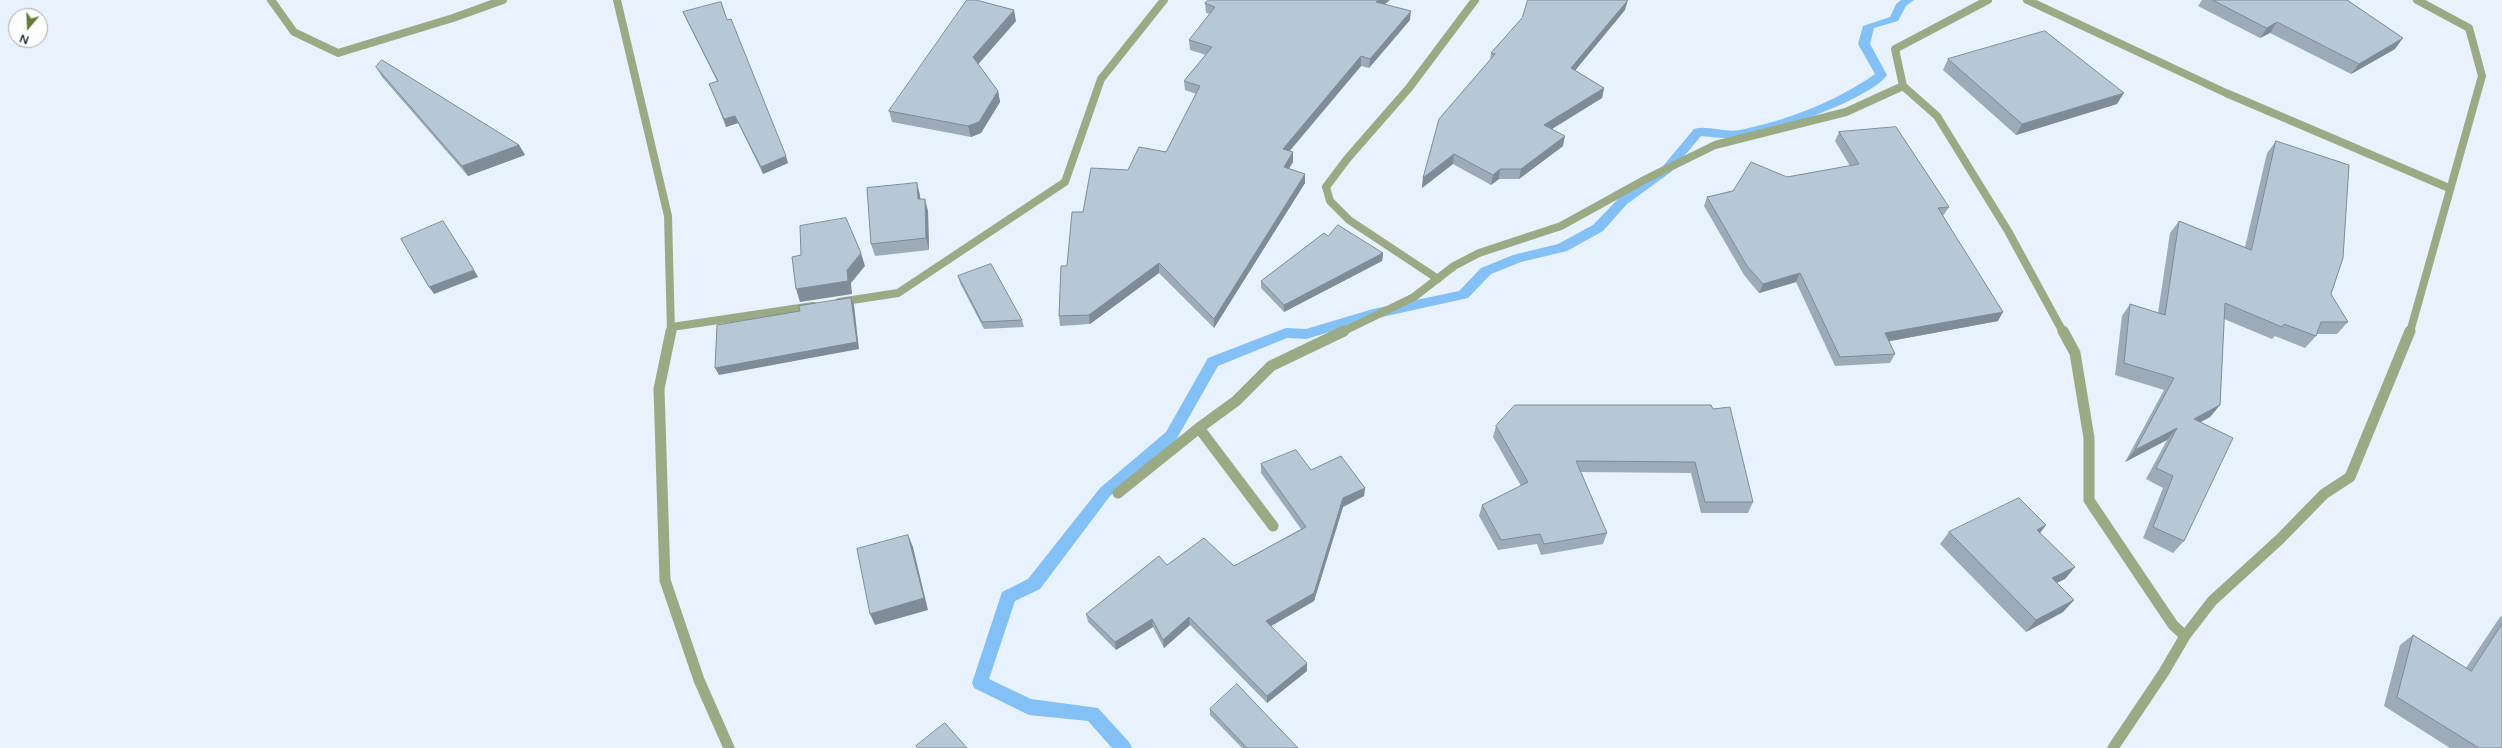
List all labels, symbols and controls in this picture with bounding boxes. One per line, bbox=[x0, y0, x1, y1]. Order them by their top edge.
north arrow bbox=[8, 8, 48, 48]
text: N bbox=[18, 31, 31, 46]

